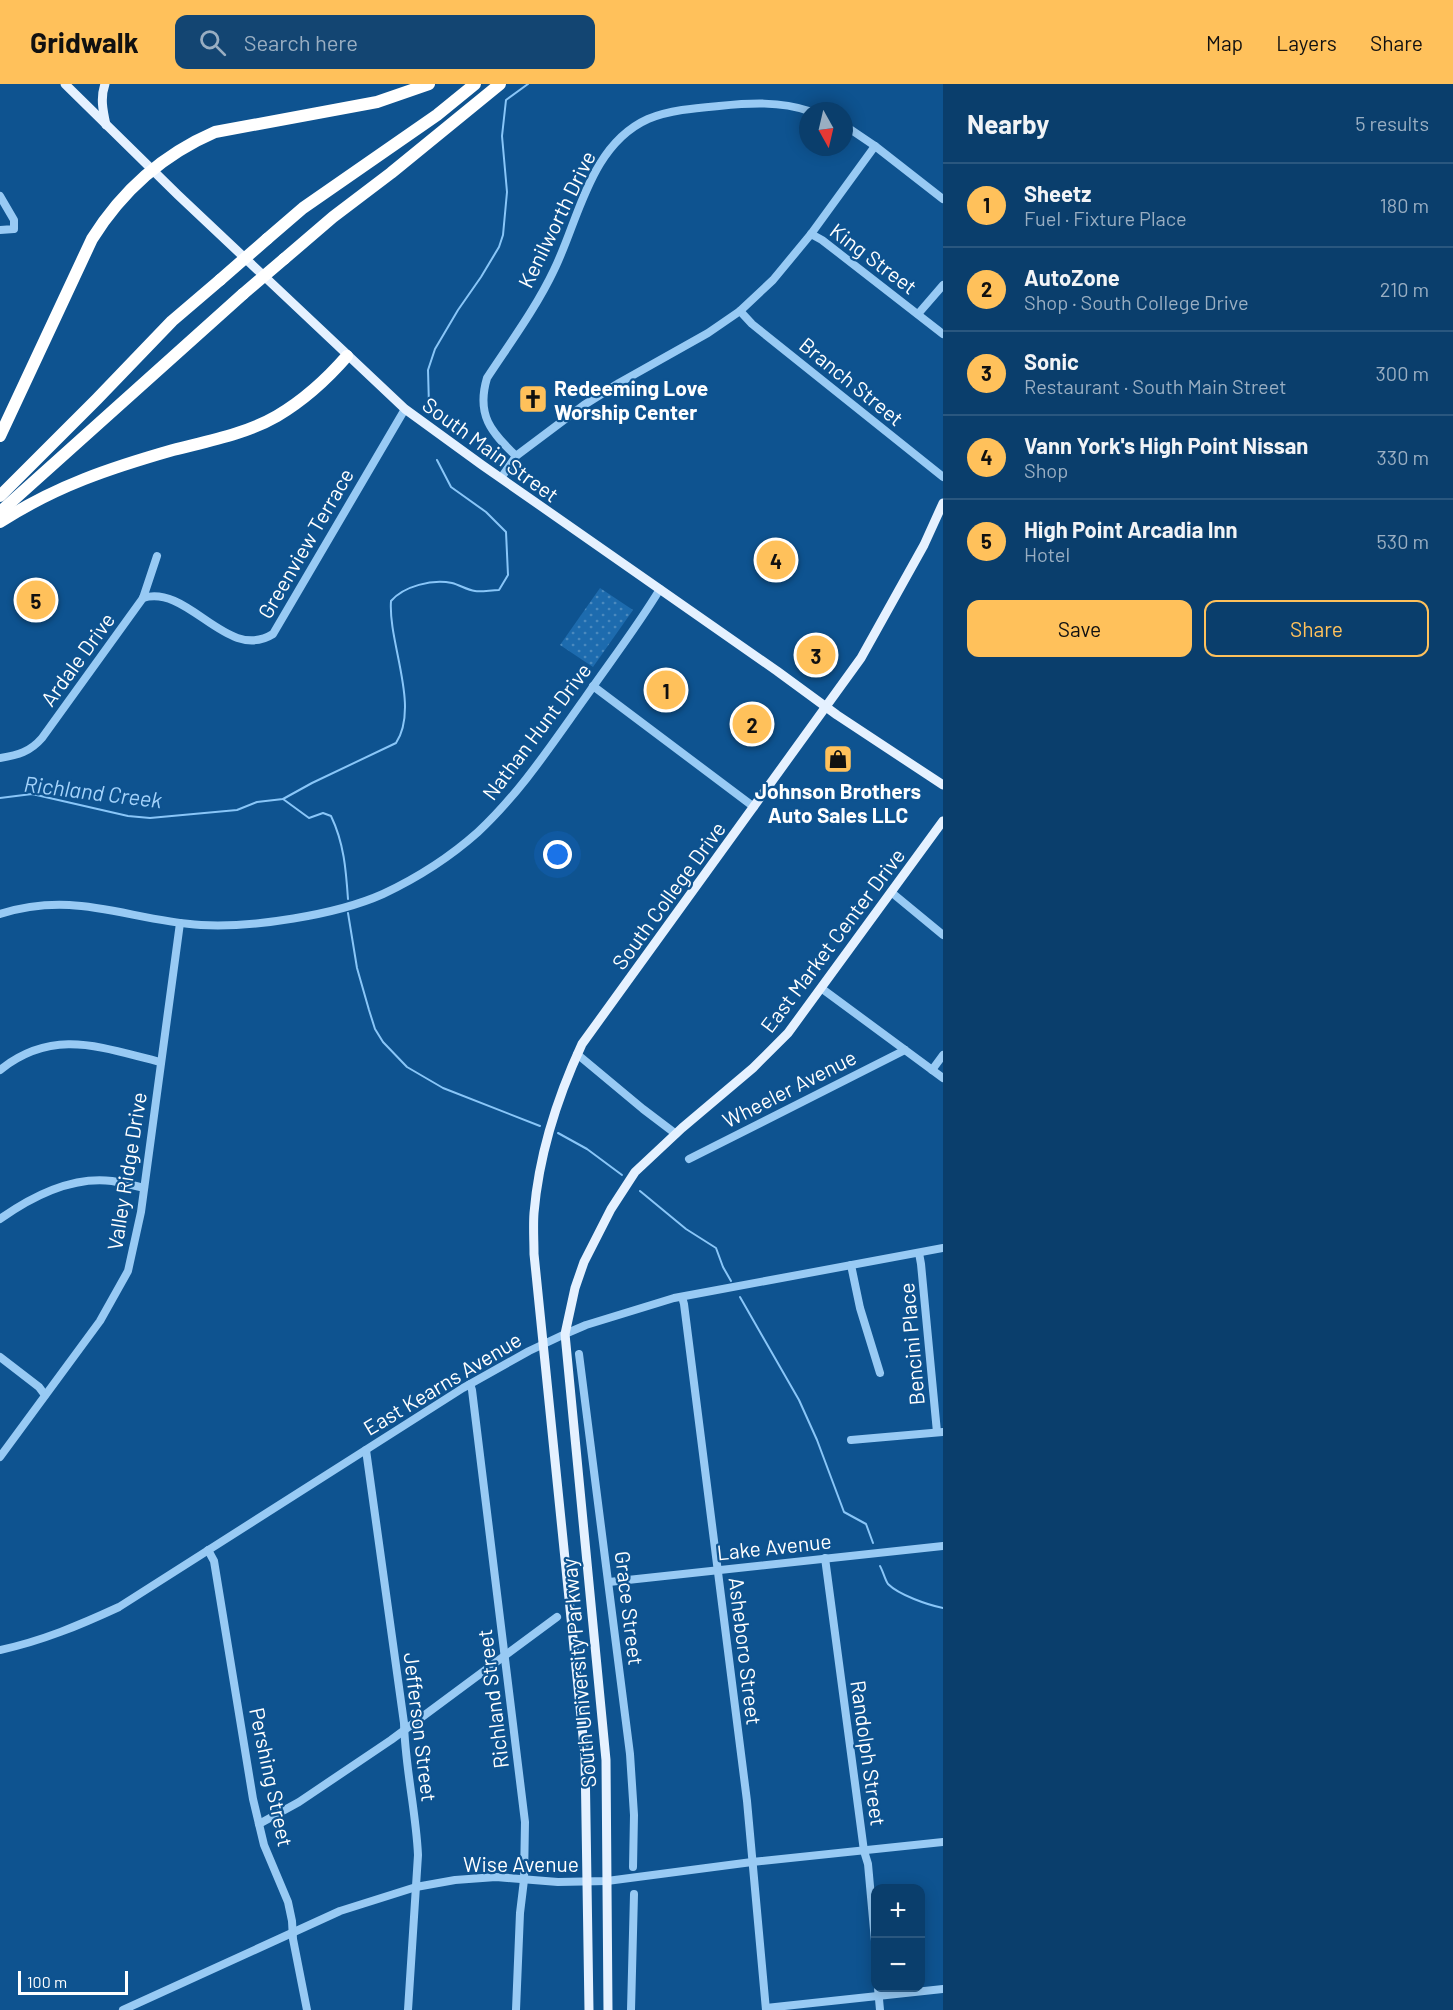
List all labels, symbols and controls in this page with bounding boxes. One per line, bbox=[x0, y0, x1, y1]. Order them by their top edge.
search box bbox=[175, 15, 595, 69]
text: Gridwalk bbox=[30, 25, 139, 59]
icon: search bbox=[196, 26, 229, 59]
text: Search here bbox=[244, 29, 358, 55]
text: Map bbox=[1206, 30, 1243, 55]
text: Layers bbox=[1276, 30, 1337, 55]
text: Share bbox=[1370, 30, 1423, 55]
north arrow bbox=[799, 102, 853, 156]
text: Nearby bbox=[967, 108, 1049, 139]
text: 5 results bbox=[1355, 111, 1429, 135]
street label: Kenilworth Drive bbox=[512, 146, 600, 292]
text: Sheetz bbox=[1024, 180, 1091, 206]
text: 1 bbox=[983, 193, 990, 217]
text: 180 m bbox=[1380, 193, 1429, 217]
text: Fuel · Fixture Place bbox=[1024, 206, 1187, 230]
street label: King Street bbox=[826, 217, 922, 299]
text: AutoZone bbox=[1024, 264, 1120, 290]
text: 2 bbox=[981, 277, 992, 301]
text: 210 m bbox=[1380, 277, 1429, 301]
text: Shop · South College Drive bbox=[1024, 290, 1249, 314]
street label: Branch Street bbox=[795, 331, 909, 431]
text: Sonic bbox=[1024, 348, 1079, 374]
text: 3 bbox=[981, 361, 992, 385]
text: 300 m bbox=[1376, 361, 1429, 385]
text: Restaurant · South Main Street bbox=[1024, 374, 1287, 398]
place label: Redeeming Love Worship Center bbox=[554, 375, 708, 424]
church icon: Redeeming Love Worship Center bbox=[517, 383, 549, 415]
street label: South Main Street bbox=[418, 391, 564, 507]
text: Vann York's High Point Nissan bbox=[1024, 432, 1308, 458]
text: 4 bbox=[980, 445, 993, 469]
text: 330 m bbox=[1377, 445, 1429, 469]
text: Shop bbox=[1024, 458, 1068, 482]
street label: Greenview Terrace bbox=[252, 463, 358, 623]
text: High Point Arcadia Inn bbox=[1024, 516, 1238, 542]
text: 5 bbox=[981, 529, 992, 553]
text: 530 m bbox=[1377, 529, 1429, 553]
pin: 4 bbox=[756, 538, 796, 582]
text: Hotel bbox=[1024, 542, 1070, 566]
pin: 5 bbox=[16, 578, 56, 622]
button: Save bbox=[967, 600, 1192, 657]
button: Share bbox=[1204, 600, 1429, 657]
street label: Ardale Drive bbox=[35, 607, 119, 711]
pin: 3 bbox=[796, 632, 836, 678]
street label: Nathan Hunt Drive bbox=[476, 658, 596, 804]
pin: 1 bbox=[646, 668, 686, 712]
pin: 2 bbox=[732, 702, 771, 746]
shop icon: Johnson Brothers Auto Sales LLC bbox=[822, 743, 854, 775]
water label: Richland Creek bbox=[22, 770, 164, 812]
place label: Johnson Brothers Auto Sales LLC bbox=[755, 778, 921, 827]
street label: South College Drive bbox=[606, 816, 730, 974]
your location bbox=[543, 840, 572, 869]
street label: East Market Center Drive bbox=[755, 843, 909, 1037]
street label: Wheeler Avenue bbox=[718, 1044, 860, 1132]
street label: Valley Ridge Drive bbox=[101, 1090, 151, 1252]
street label: Bencini Place bbox=[893, 1282, 929, 1406]
street label: East Kearns Avenue bbox=[359, 1326, 525, 1440]
street label: Lake Avenue bbox=[716, 1528, 832, 1564]
street label: Grace Street bbox=[611, 1550, 649, 1666]
street label: South University Parkway bbox=[555, 1557, 600, 1789]
street label: Asheboro Street bbox=[725, 1576, 767, 1726]
street label: Richland Street bbox=[471, 1628, 513, 1770]
street label: Jefferson Street bbox=[399, 1651, 443, 1803]
street label: Randolph Street bbox=[846, 1679, 892, 1827]
street label: Pershing Street bbox=[245, 1705, 299, 1849]
street label: Wise Avenue bbox=[463, 1851, 579, 1876]
map controls bbox=[871, 1884, 925, 1992]
button: + bbox=[871, 1884, 925, 1938]
button: − bbox=[871, 1938, 925, 1992]
scale bar bbox=[18, 1968, 128, 1996]
text: 100 m bbox=[27, 1972, 67, 1991]

